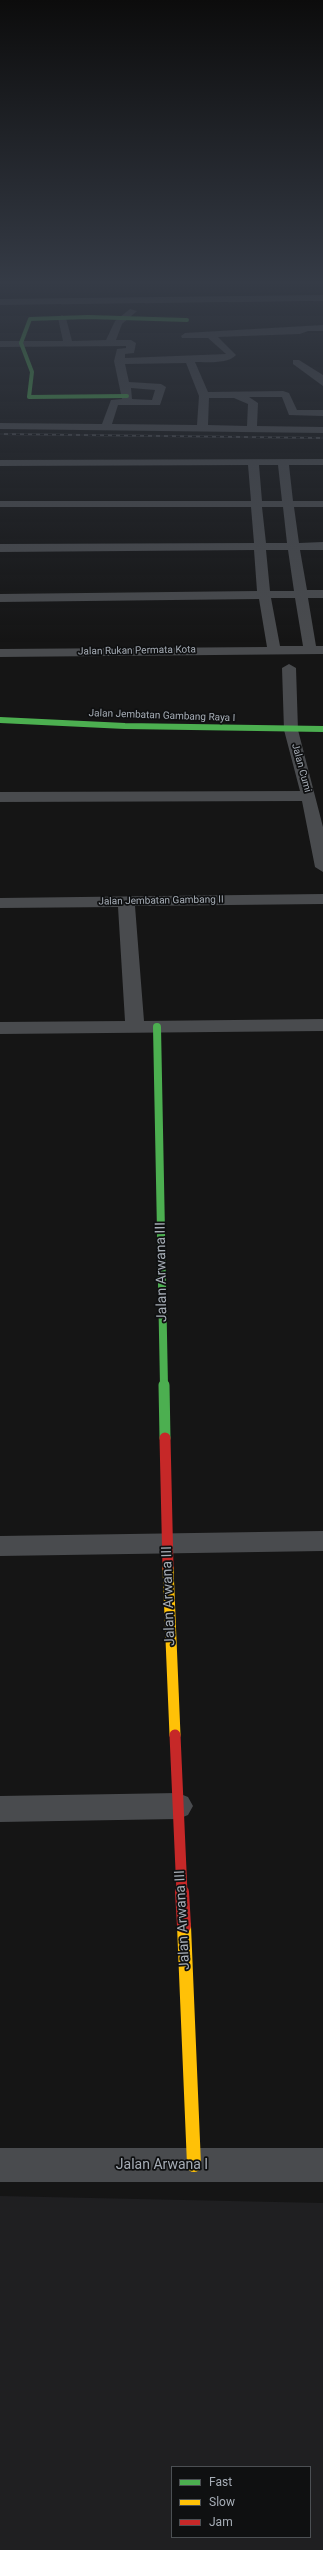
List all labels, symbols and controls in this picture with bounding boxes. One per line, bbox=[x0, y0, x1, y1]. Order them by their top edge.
street label: Jalan Rukan Permata Kota bbox=[78, 644, 196, 658]
street label: Jalan Jembatan Gambang Raya I bbox=[88, 707, 236, 725]
street label: Jalan Cumi bbox=[289, 742, 313, 794]
street label: Jalan Jembatan Gambang II bbox=[98, 894, 224, 908]
street label: Jalan Arwana III bbox=[153, 1222, 171, 1322]
street label: Jalan Arwana III bbox=[159, 1546, 179, 1646]
street label: Jalan Arwana III bbox=[172, 1870, 194, 1970]
street label: Jalan Arwana I bbox=[116, 2157, 208, 2173]
legend bbox=[171, 2466, 311, 2538]
text: Fast bbox=[209, 2475, 232, 2489]
text: Slow bbox=[209, 2495, 235, 2509]
text: Jam bbox=[209, 2515, 233, 2529]

